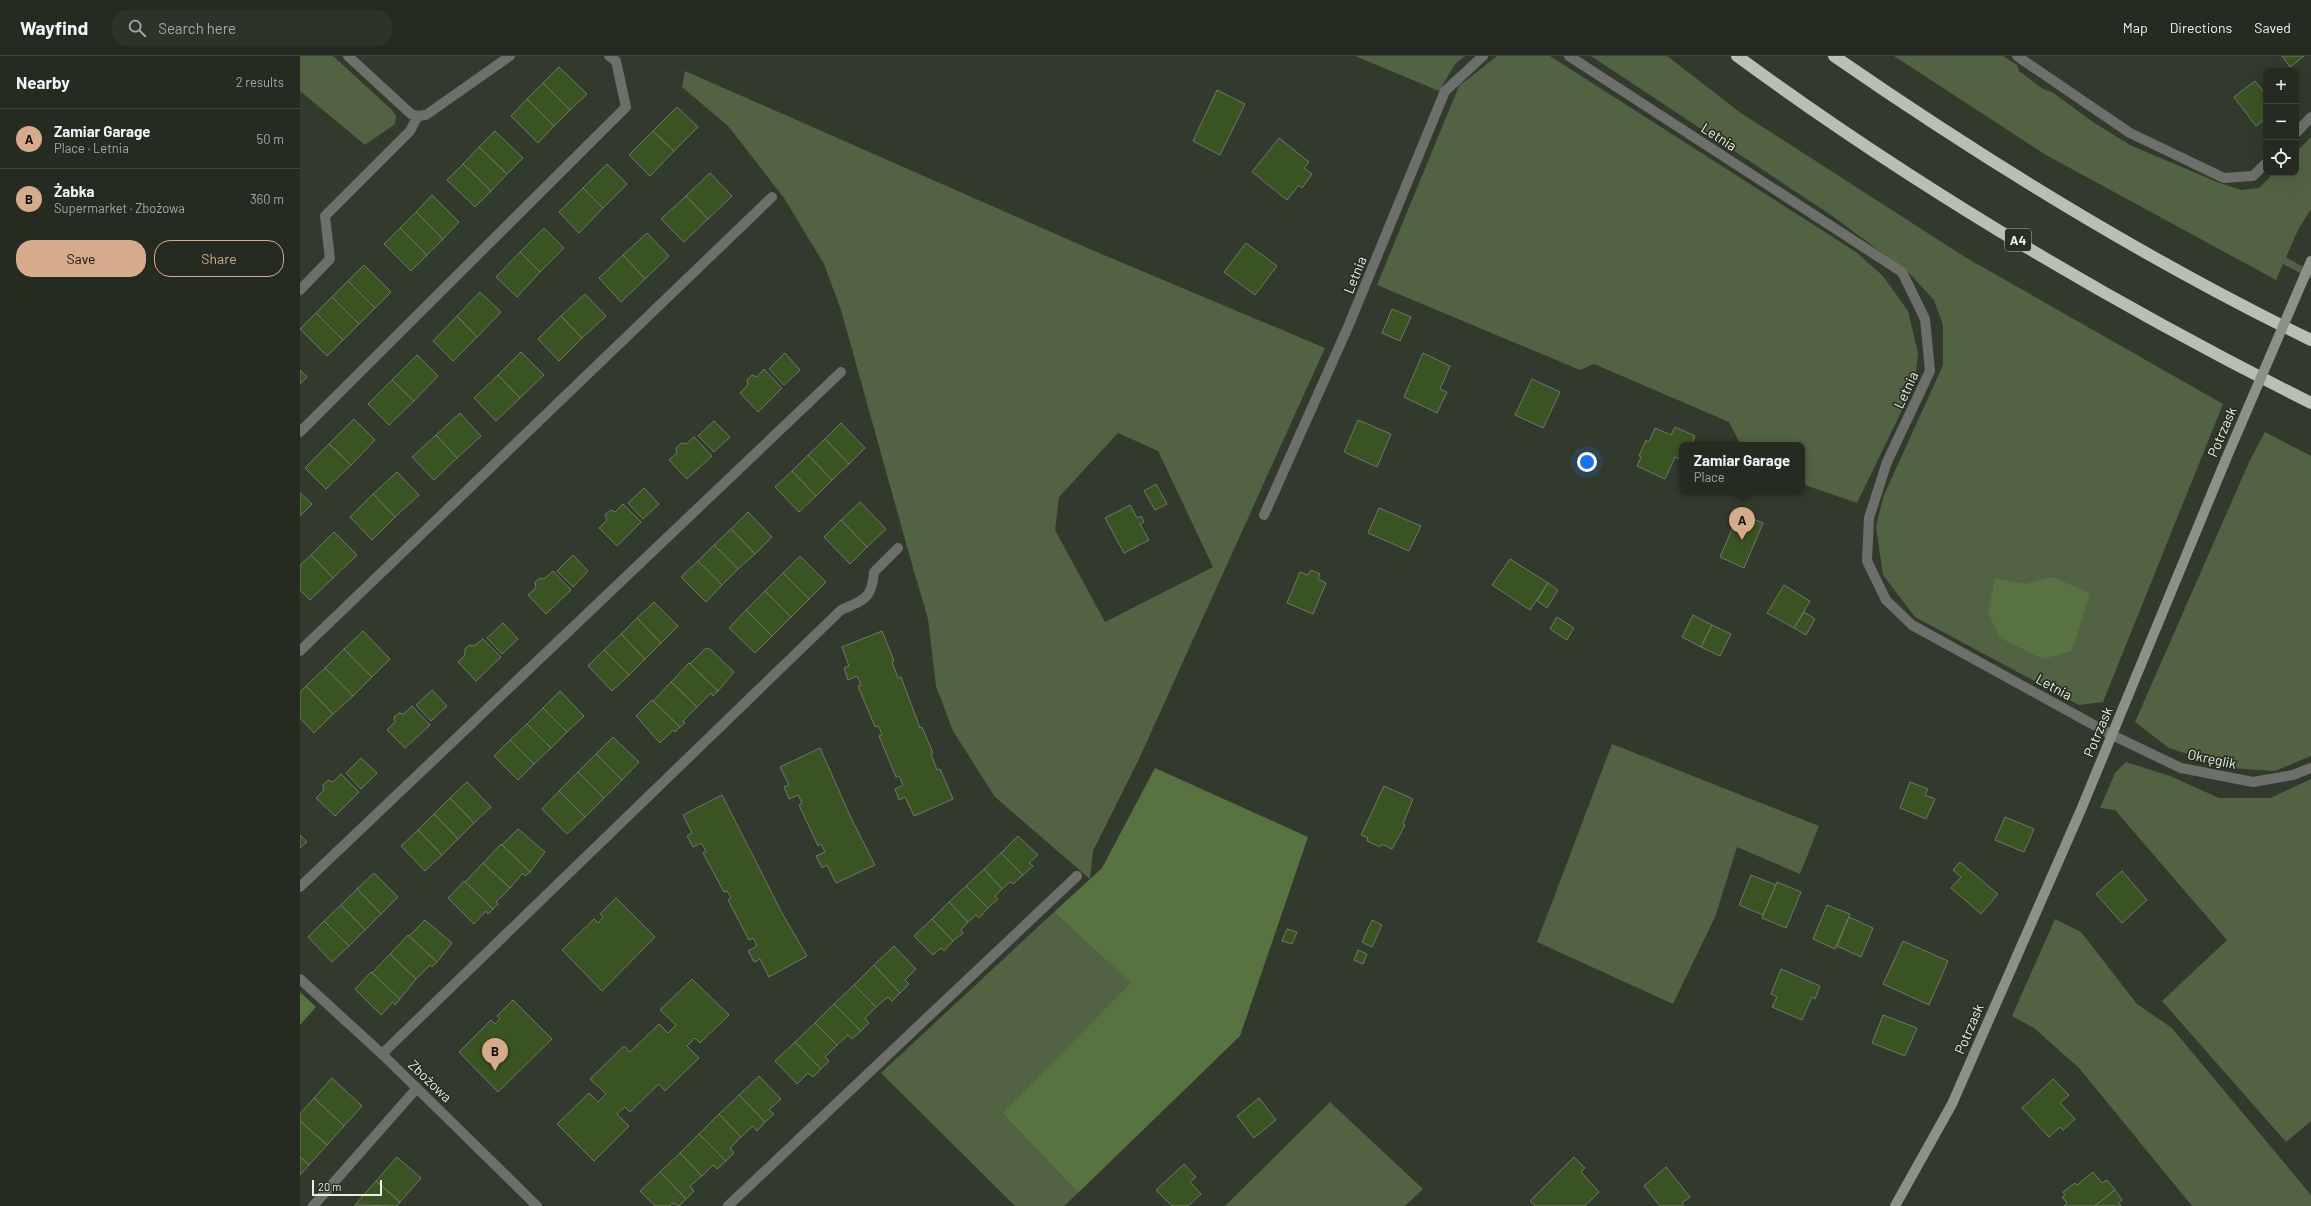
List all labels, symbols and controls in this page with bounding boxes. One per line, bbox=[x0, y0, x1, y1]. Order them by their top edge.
search box bbox=[112, 10, 392, 46]
text: Wayfind bbox=[20, 16, 88, 39]
icon: search bbox=[126, 17, 148, 39]
text: Search here bbox=[158, 19, 236, 37]
text: Map bbox=[2123, 19, 2148, 36]
text: Directions bbox=[2170, 19, 2232, 36]
text: Saved bbox=[2254, 19, 2291, 36]
map controls bbox=[2263, 68, 2299, 176]
button: + bbox=[2263, 68, 2299, 104]
text: Nearby bbox=[16, 72, 70, 92]
text: 2 results bbox=[236, 74, 284, 90]
button: − bbox=[2263, 104, 2299, 140]
street label: Letnia bbox=[1698, 119, 1740, 154]
text: Zamiar Garage bbox=[54, 122, 150, 140]
text: A bbox=[25, 131, 33, 147]
text: 50 m bbox=[257, 131, 284, 147]
text: Place · Letnia bbox=[54, 140, 129, 156]
button: locate bbox=[2263, 140, 2299, 176]
text: Żabka bbox=[54, 182, 94, 200]
text: B bbox=[25, 191, 33, 207]
text: 360 m bbox=[250, 191, 284, 207]
text: Supermarket · Zbożowa bbox=[54, 200, 185, 216]
road number: A4 bbox=[2005, 229, 2031, 251]
button: Save bbox=[16, 240, 146, 277]
button: Share bbox=[154, 240, 284, 277]
street label: Letnia bbox=[1339, 254, 1370, 296]
street label: Letnia bbox=[1890, 369, 1921, 411]
street label: Potrzask bbox=[2203, 404, 2240, 459]
popup bbox=[1679, 442, 1805, 494]
text: Zamiar Garage bbox=[1694, 451, 1790, 469]
your location bbox=[1577, 452, 1597, 472]
text: Place bbox=[1694, 469, 1725, 485]
pin: A bbox=[1729, 507, 1755, 540]
street label: Letnia bbox=[2033, 670, 2075, 703]
street label: Potrzask bbox=[2079, 704, 2116, 759]
street label: Okręglik bbox=[2186, 745, 2238, 772]
street label: Potrzask bbox=[1950, 1001, 1987, 1056]
pin: B bbox=[482, 1038, 508, 1071]
street label: Zbożowa bbox=[405, 1056, 456, 1105]
scale bar bbox=[312, 1178, 382, 1197]
text: 20 m bbox=[318, 1180, 341, 1193]

